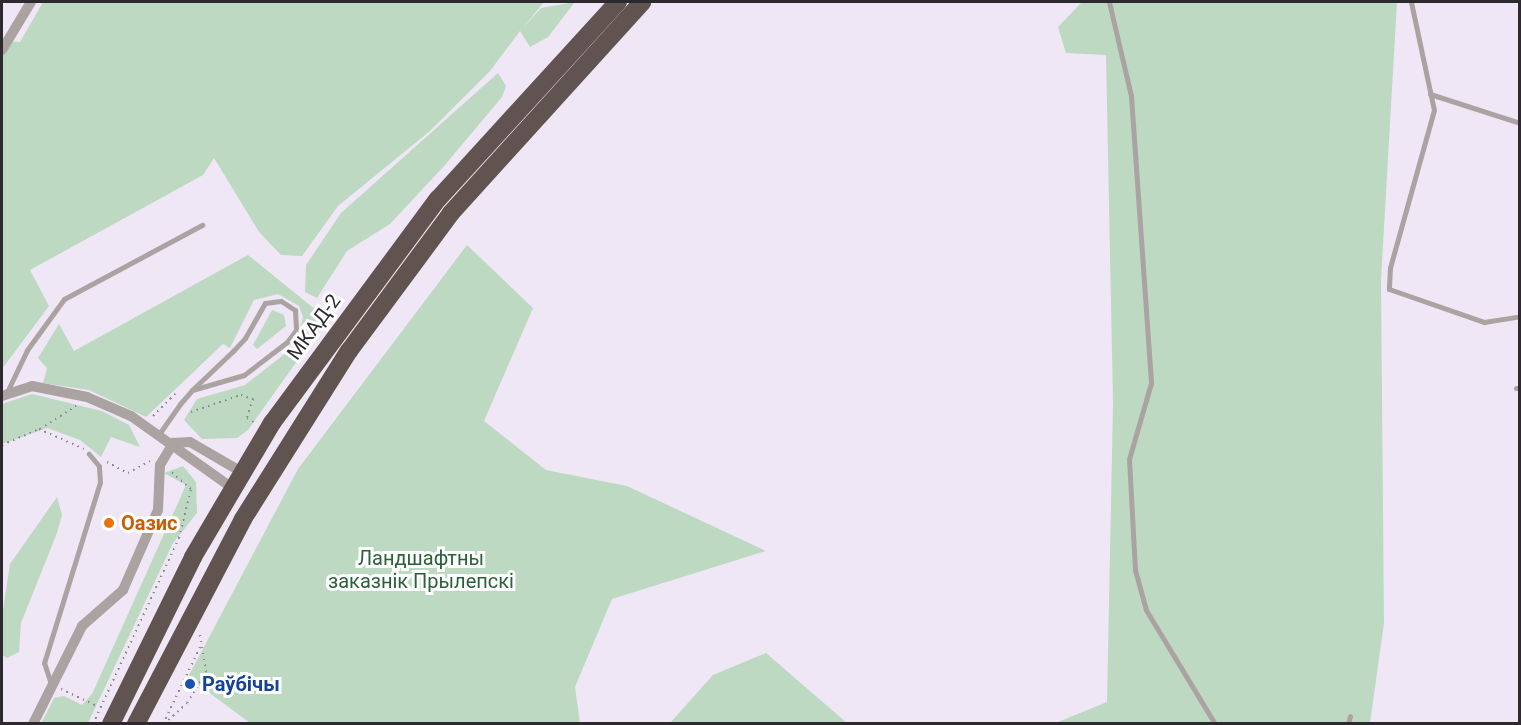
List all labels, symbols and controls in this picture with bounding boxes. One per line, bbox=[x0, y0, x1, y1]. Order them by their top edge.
street label: МКАД-2 bbox=[282, 289, 346, 365]
place label: Оазис bbox=[121, 511, 178, 535]
marker: Оазис bbox=[102, 516, 116, 530]
park label: Ландшафтны заказнік Прылепскі bbox=[328, 546, 514, 593]
place label: Раўбічы bbox=[202, 672, 280, 696]
marker: Раўбічы bbox=[183, 677, 197, 691]

